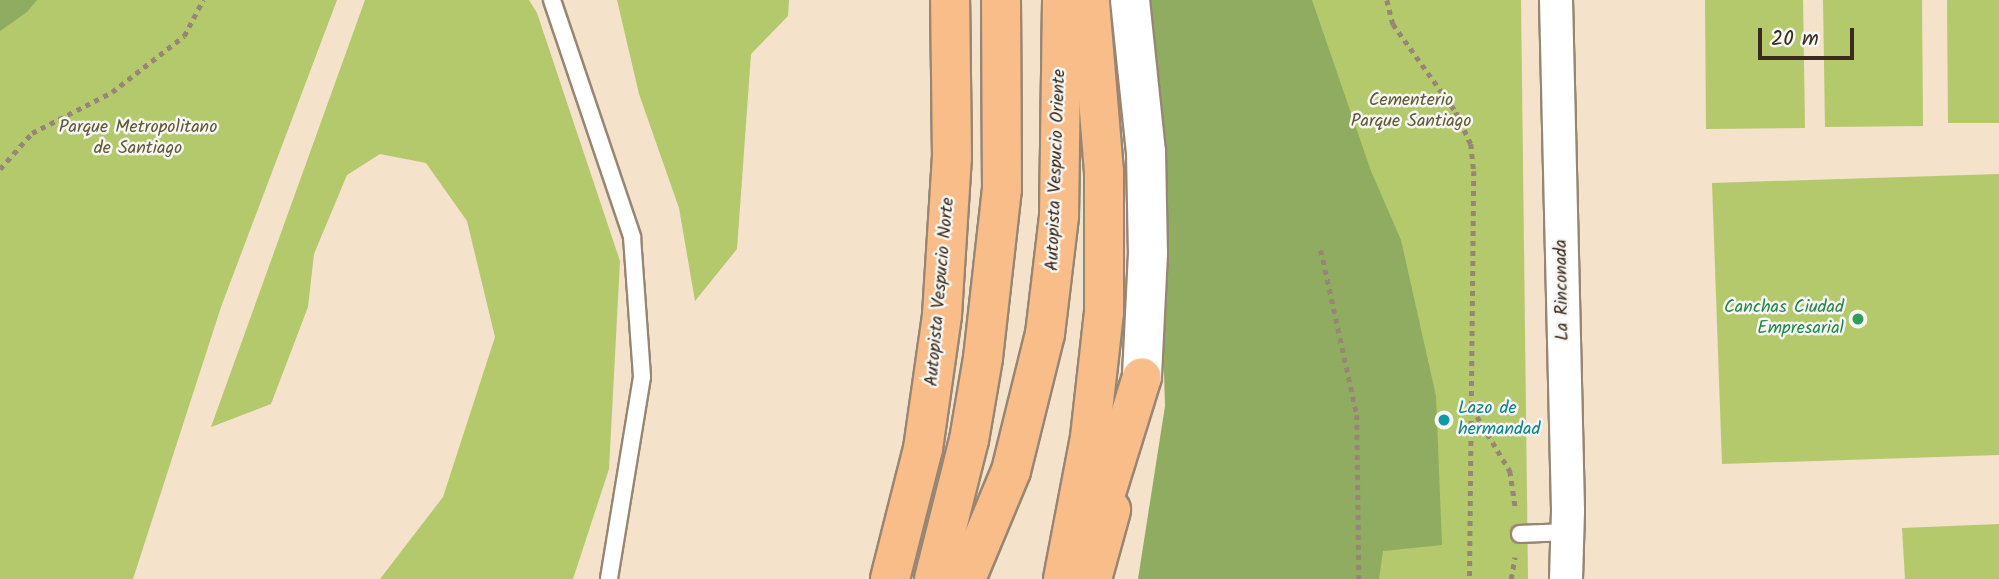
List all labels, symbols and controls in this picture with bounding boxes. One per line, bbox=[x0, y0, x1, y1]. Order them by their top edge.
scale bar bbox=[1761, 14, 1857, 58]
text: 20 m bbox=[1771, 23, 1819, 56]
street label: Autopista Vespucio Oriente bbox=[1043, 69, 1071, 271]
park label: Cementerio Parque Santiago bbox=[1351, 91, 1471, 134]
park label: Parque Metropolitano de Santiago bbox=[59, 118, 217, 160]
street label: Autopista Vespucio Norte bbox=[922, 197, 960, 387]
street label: La Rinconada bbox=[1551, 239, 1575, 341]
place label: Canchas Ciudad Empresarial bbox=[1724, 298, 1844, 340]
marker: Canchas Ciudad Empresarial bbox=[1850, 311, 1866, 327]
place label: Lazo de hermandad bbox=[1458, 399, 1540, 442]
marker: Lazo de hermandad bbox=[1436, 412, 1452, 428]

